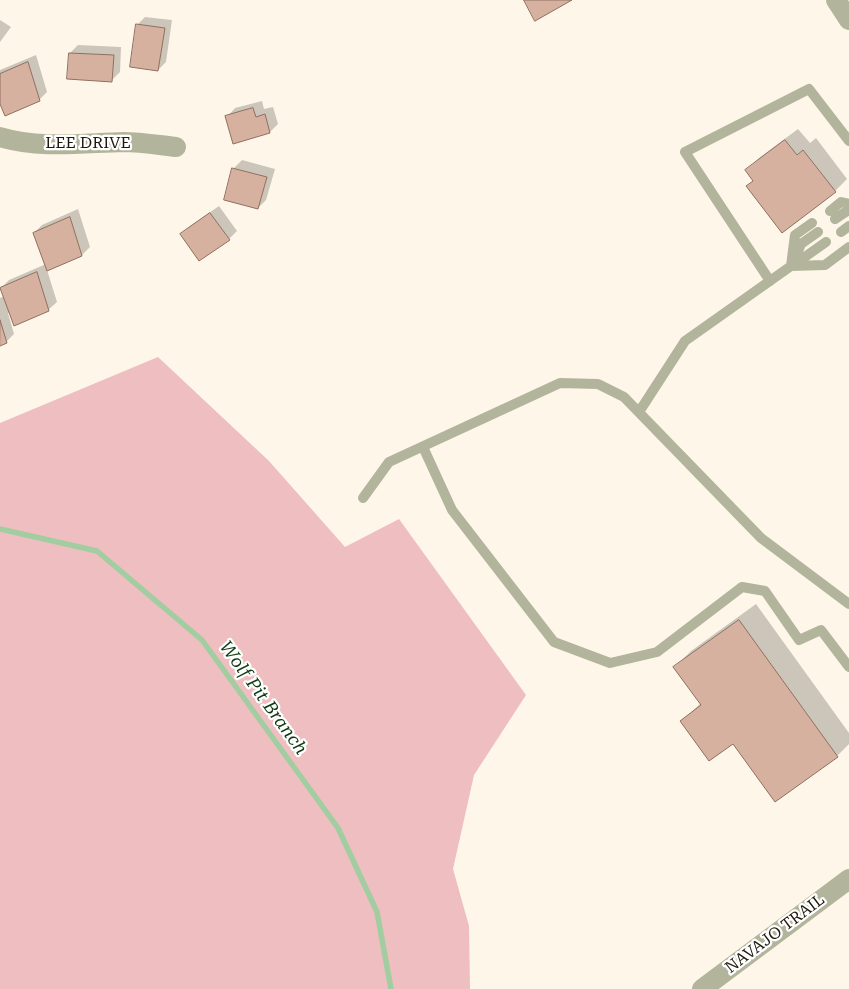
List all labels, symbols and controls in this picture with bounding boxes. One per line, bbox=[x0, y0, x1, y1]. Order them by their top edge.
street label: LEE DRIVE bbox=[45, 133, 131, 153]
water label: Wolf Pit Branch bbox=[215, 637, 311, 759]
street label: NAVAJO TRAIL bbox=[722, 890, 828, 978]

